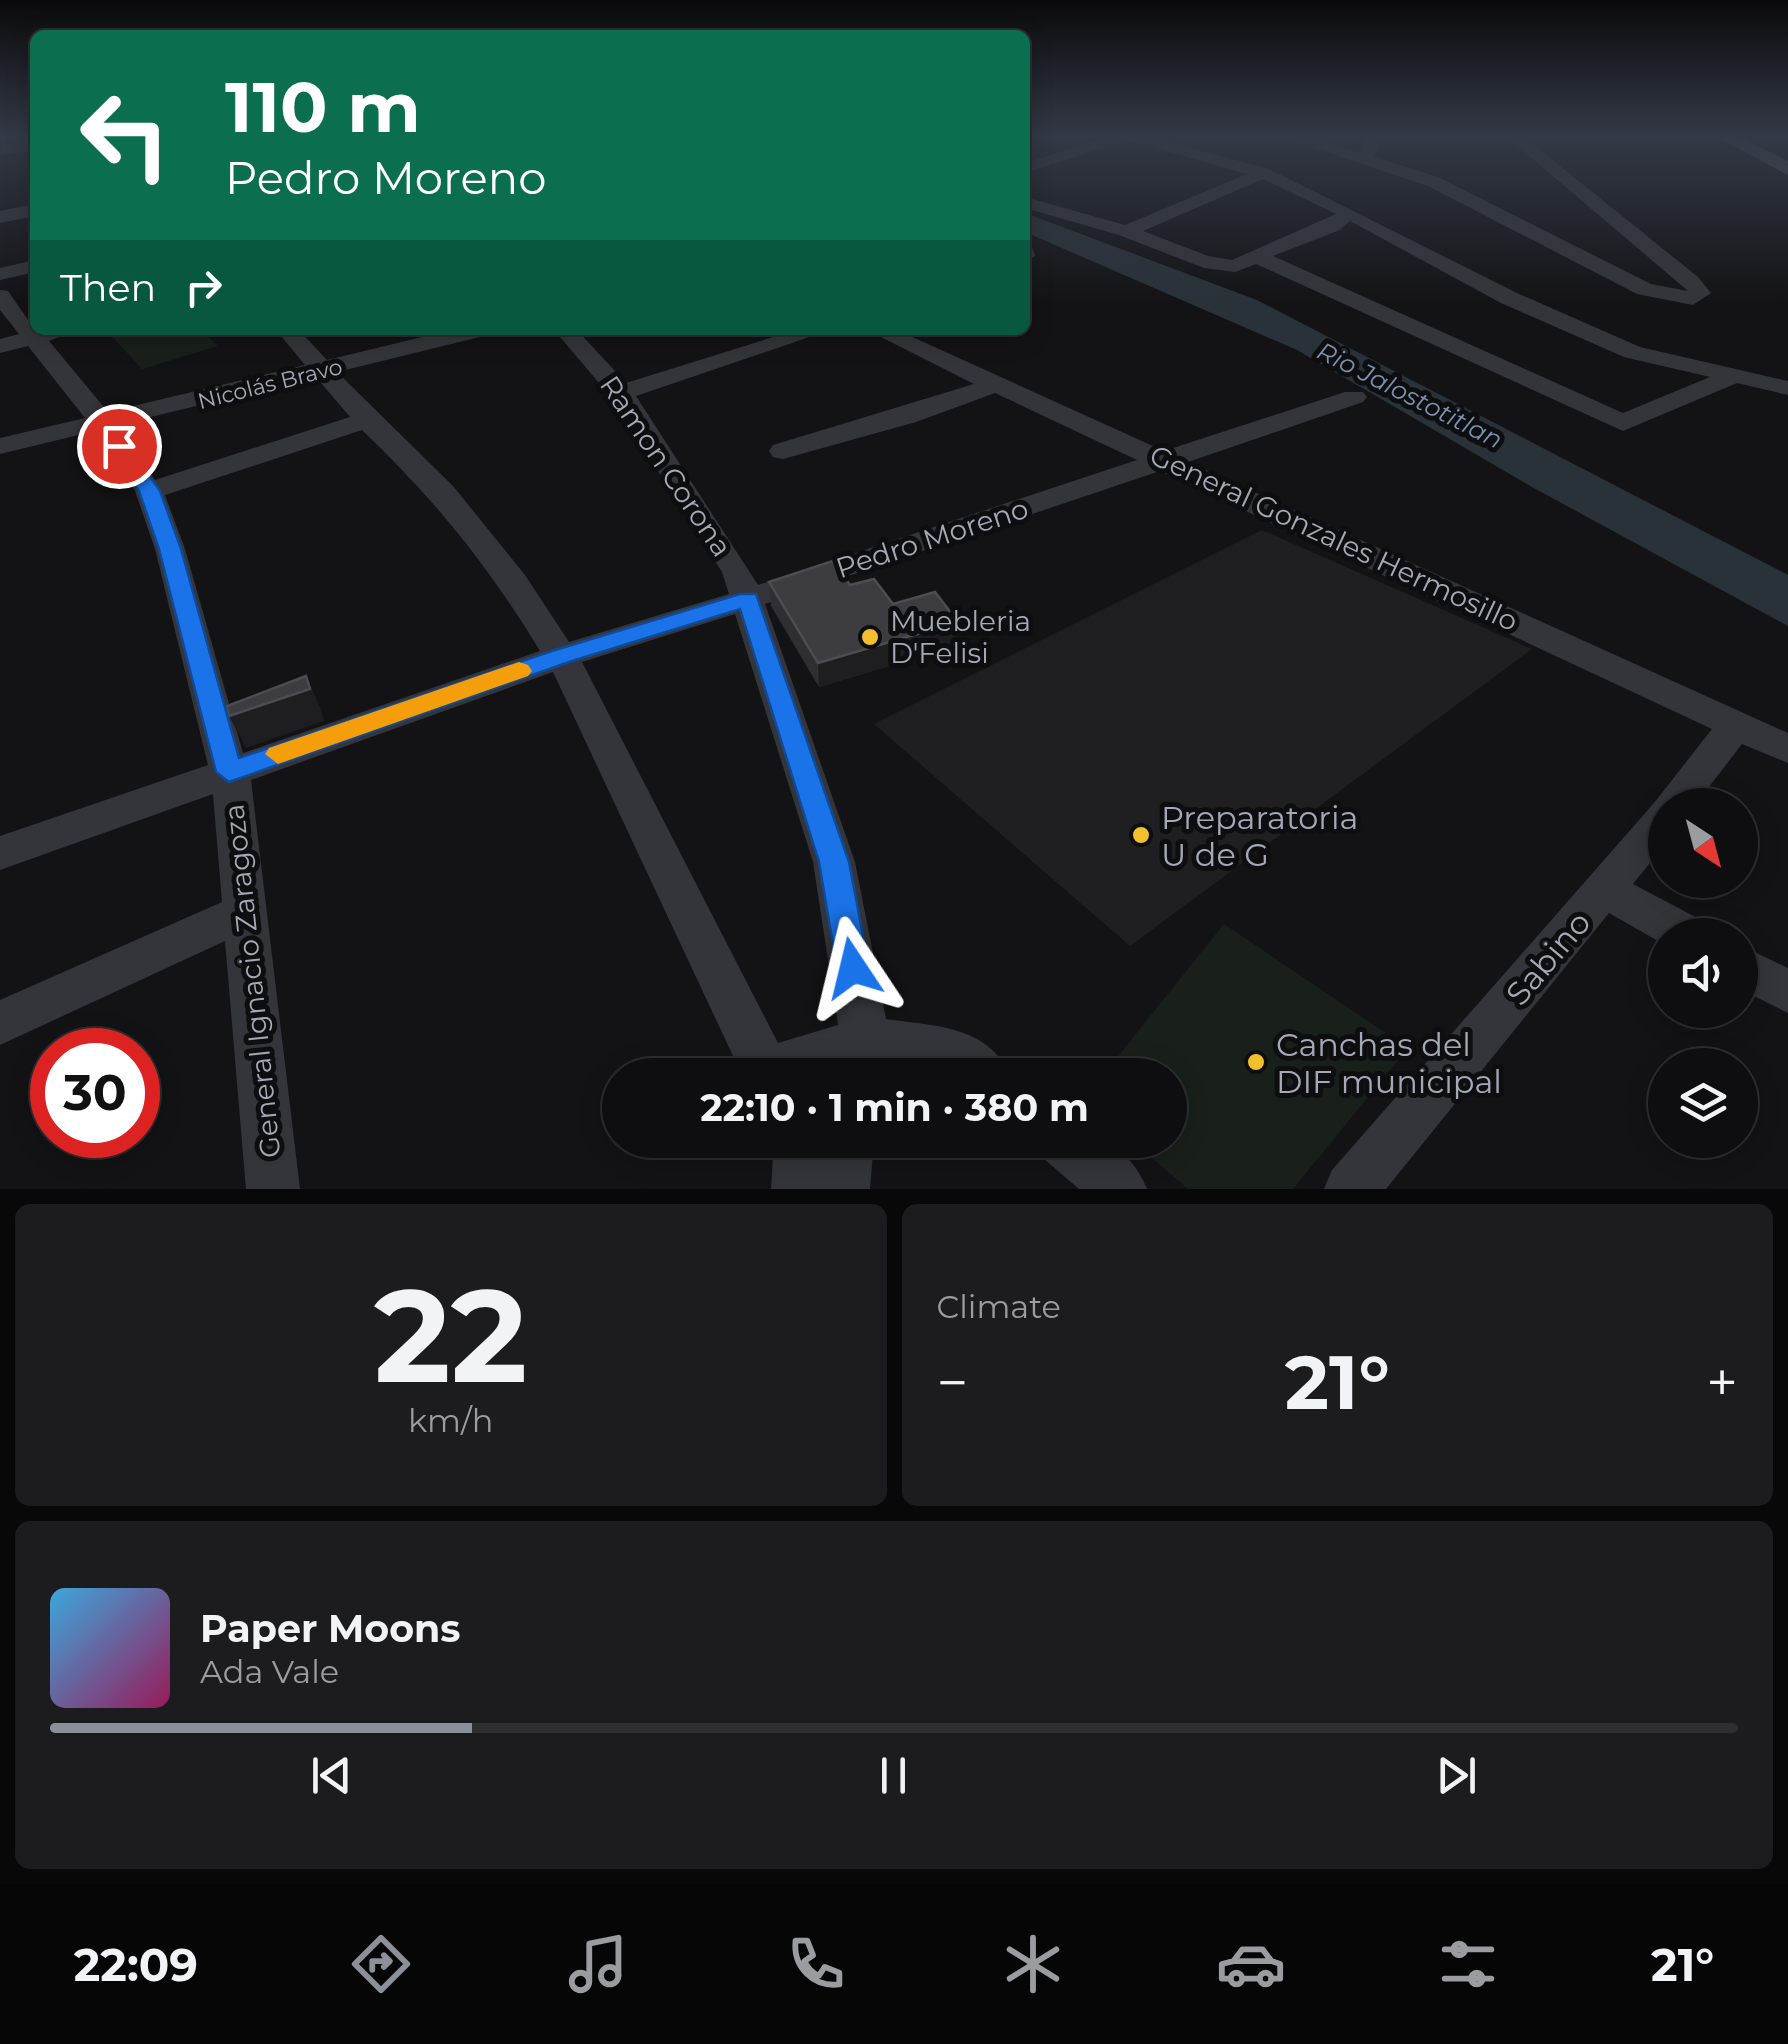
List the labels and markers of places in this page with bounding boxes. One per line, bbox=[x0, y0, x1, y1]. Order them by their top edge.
pin bbox=[77, 404, 162, 489]
place label: Muebleria D'Felisi bbox=[890, 604, 1031, 670]
marker: Muebleria D'Felisi bbox=[859, 626, 881, 648]
place label: Preparatoria U de G bbox=[1161, 798, 1358, 874]
marker: Preparatoria U de G bbox=[1130, 824, 1152, 846]
place label: Canchas del DIF municipal bbox=[1276, 1025, 1502, 1101]
marker: Canchas del DIF municipal bbox=[1245, 1051, 1267, 1073]

